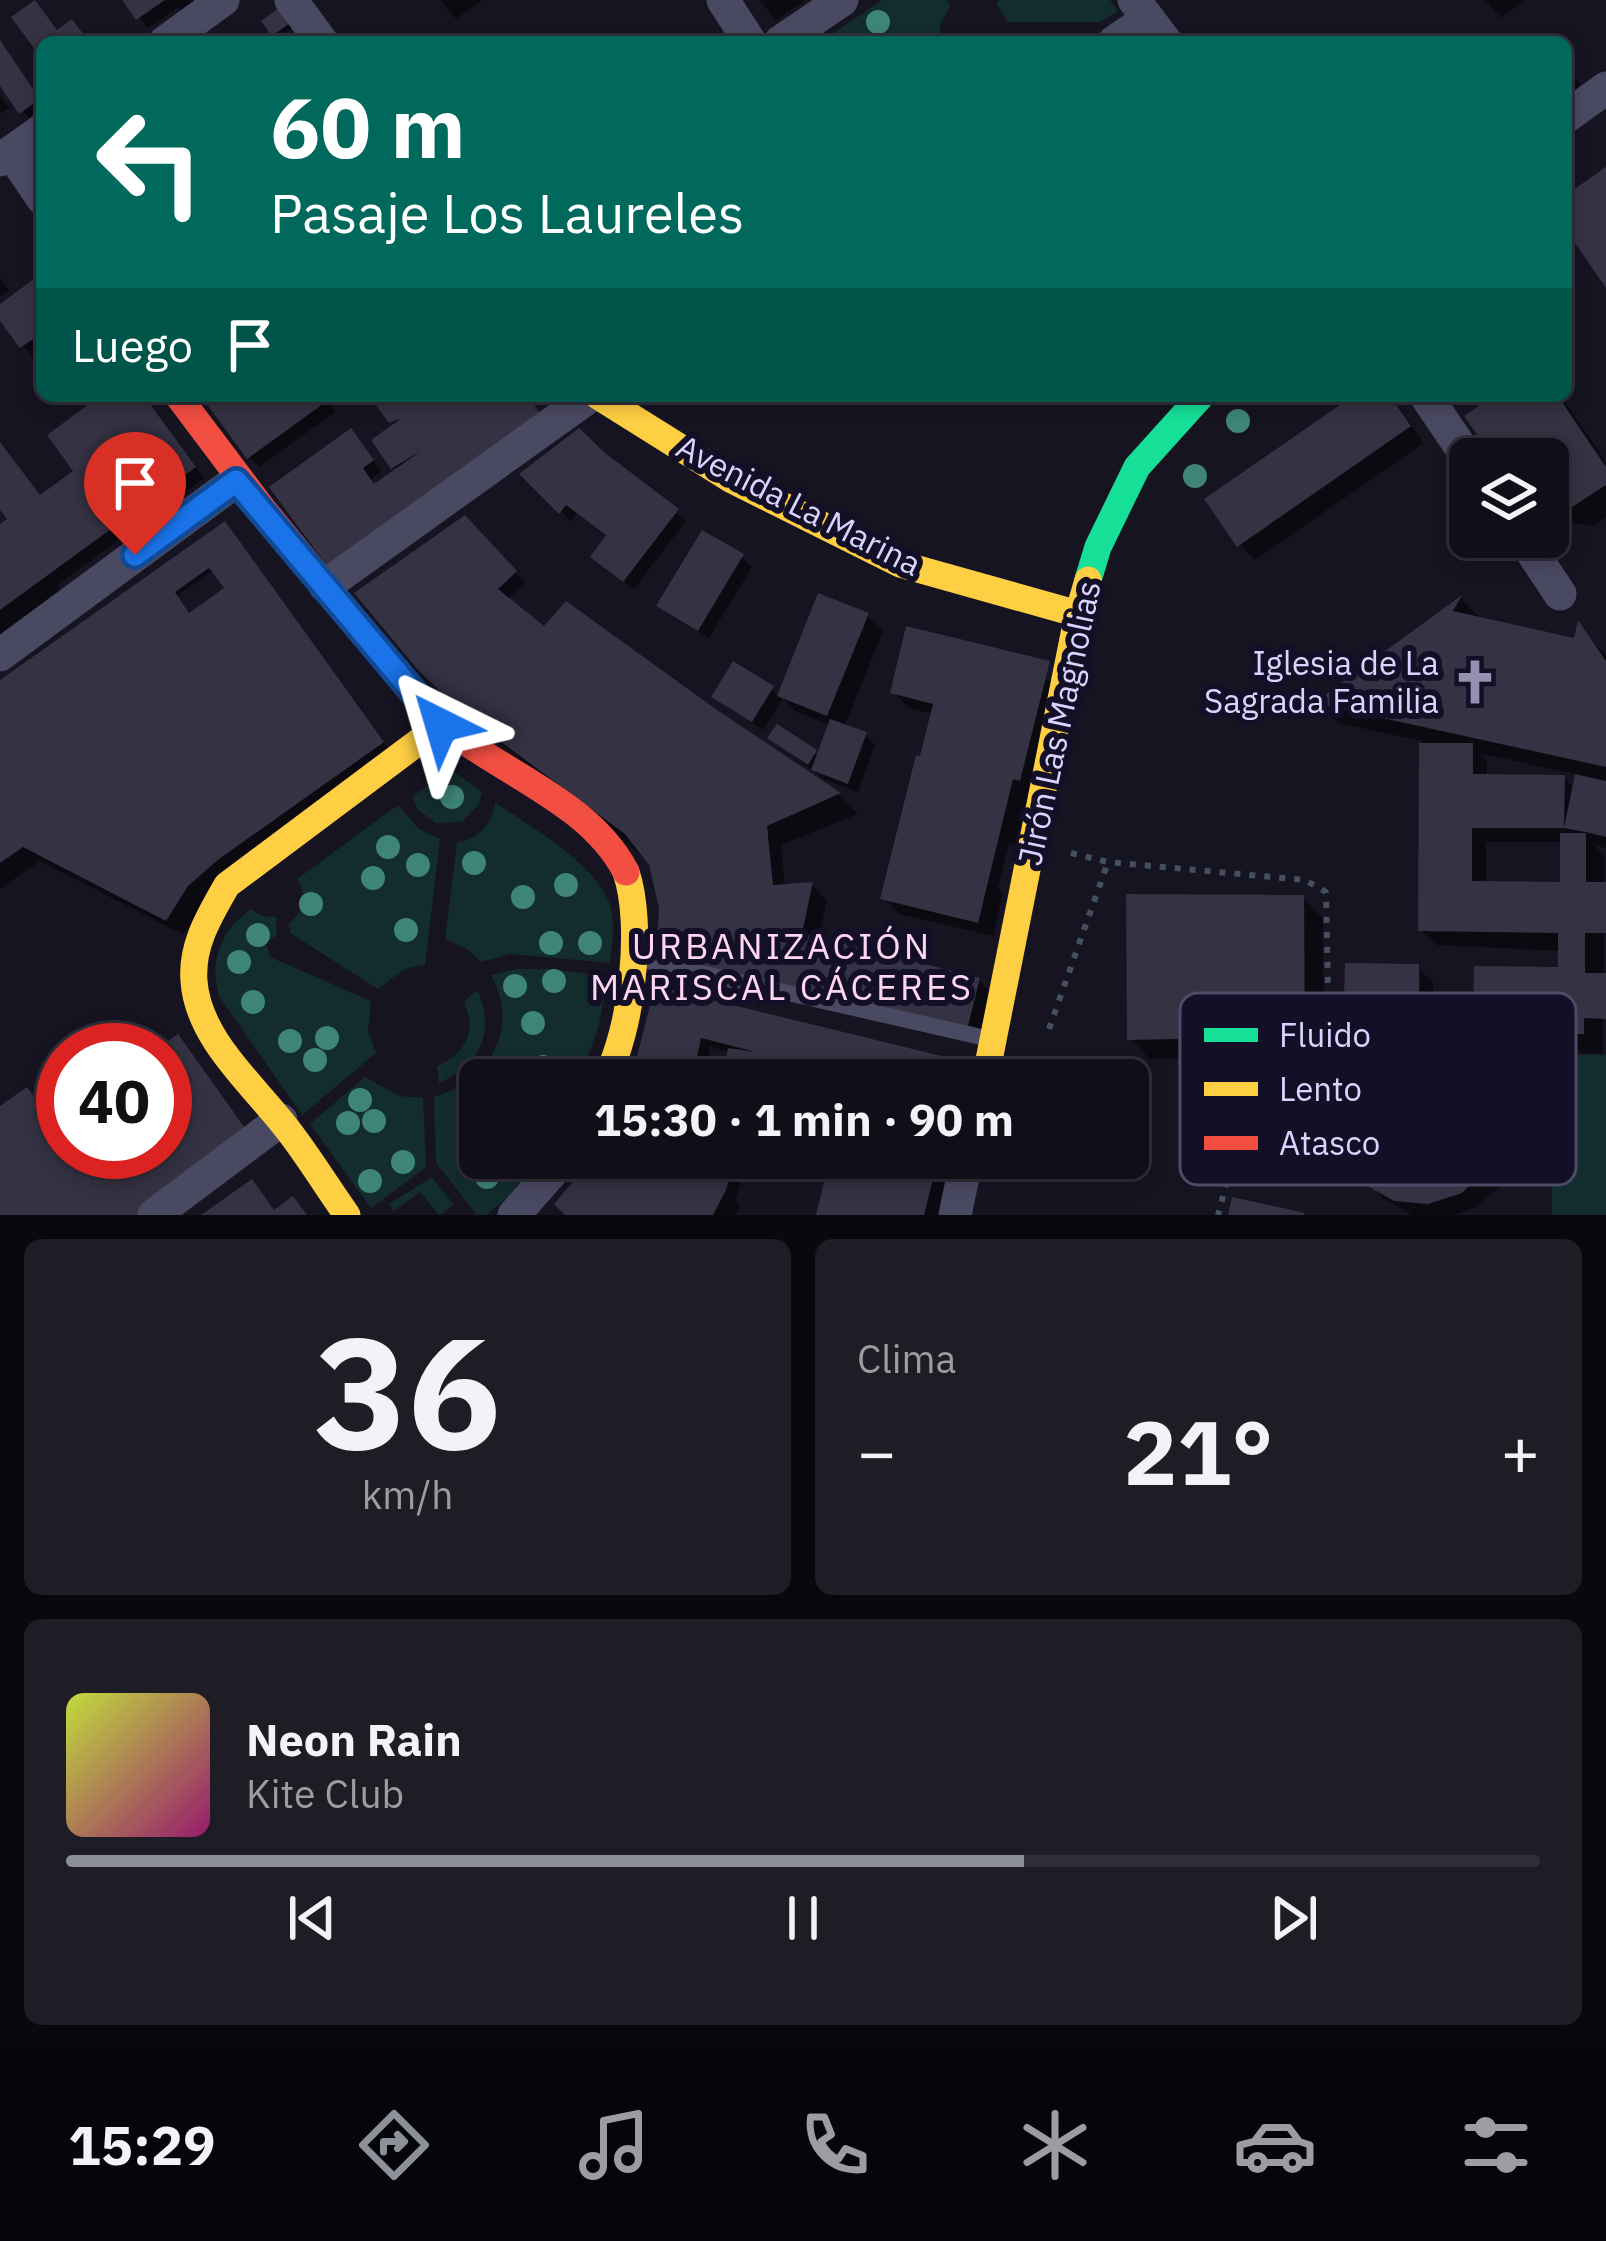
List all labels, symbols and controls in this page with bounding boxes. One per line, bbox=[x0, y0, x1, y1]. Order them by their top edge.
text: 60 m bbox=[270, 72, 466, 181]
icon: left bbox=[72, 84, 228, 240]
text: Pasaje Los Laureles bbox=[270, 178, 744, 248]
icon: arrive bbox=[217, 312, 283, 378]
text: Luego bbox=[72, 316, 193, 374]
street label: Avenida La Marina bbox=[670, 424, 929, 585]
pin bbox=[84, 432, 186, 555]
map controls bbox=[1449, 438, 1569, 558]
button: layers bbox=[1449, 438, 1569, 558]
icon: arrive bbox=[102, 450, 168, 516]
street label: Jirón Las Magnolias bbox=[1007, 577, 1110, 869]
place label: Iglesia de La Sagrada Familia bbox=[1204, 641, 1439, 722]
church icon: Iglesia de La Sagrada Familia bbox=[1450, 657, 1500, 707]
position arrow bbox=[378, 662, 504, 788]
district label: URBANIZACIÓN MARISCAL CÁCERES bbox=[590, 922, 974, 1010]
legend bbox=[1180, 993, 1576, 1185]
text: Fluido bbox=[1279, 1013, 1371, 1056]
speed limit sign: 40 bbox=[36, 1023, 192, 1179]
text: Lento bbox=[1279, 1067, 1362, 1110]
text: 15:30 · 1 min · 90 m bbox=[594, 1090, 1014, 1148]
text: Atasco bbox=[1279, 1121, 1380, 1164]
text: 36 bbox=[314, 1289, 501, 1492]
text: Clima bbox=[857, 1333, 956, 1384]
text: 21° bbox=[1123, 1393, 1274, 1510]
text: − bbox=[857, 1408, 897, 1494]
text: + bbox=[1500, 1408, 1540, 1494]
text: km/h bbox=[362, 1469, 453, 1520]
text: Neon Rain bbox=[246, 1710, 462, 1768]
text: Kite Club bbox=[246, 1768, 404, 1819]
icon: previous bbox=[279, 1885, 345, 1951]
icon: pause bbox=[770, 1885, 836, 1951]
icon: next bbox=[1261, 1885, 1327, 1951]
icon: directions bbox=[352, 2103, 436, 2187]
icon: music bbox=[572, 2103, 656, 2187]
icon: phone bbox=[793, 2103, 877, 2187]
icon: climate bbox=[1013, 2103, 1097, 2187]
icon: car bbox=[1233, 2103, 1317, 2187]
icon: filters bbox=[1454, 2103, 1538, 2187]
text: 15:29 bbox=[68, 2110, 216, 2180]

